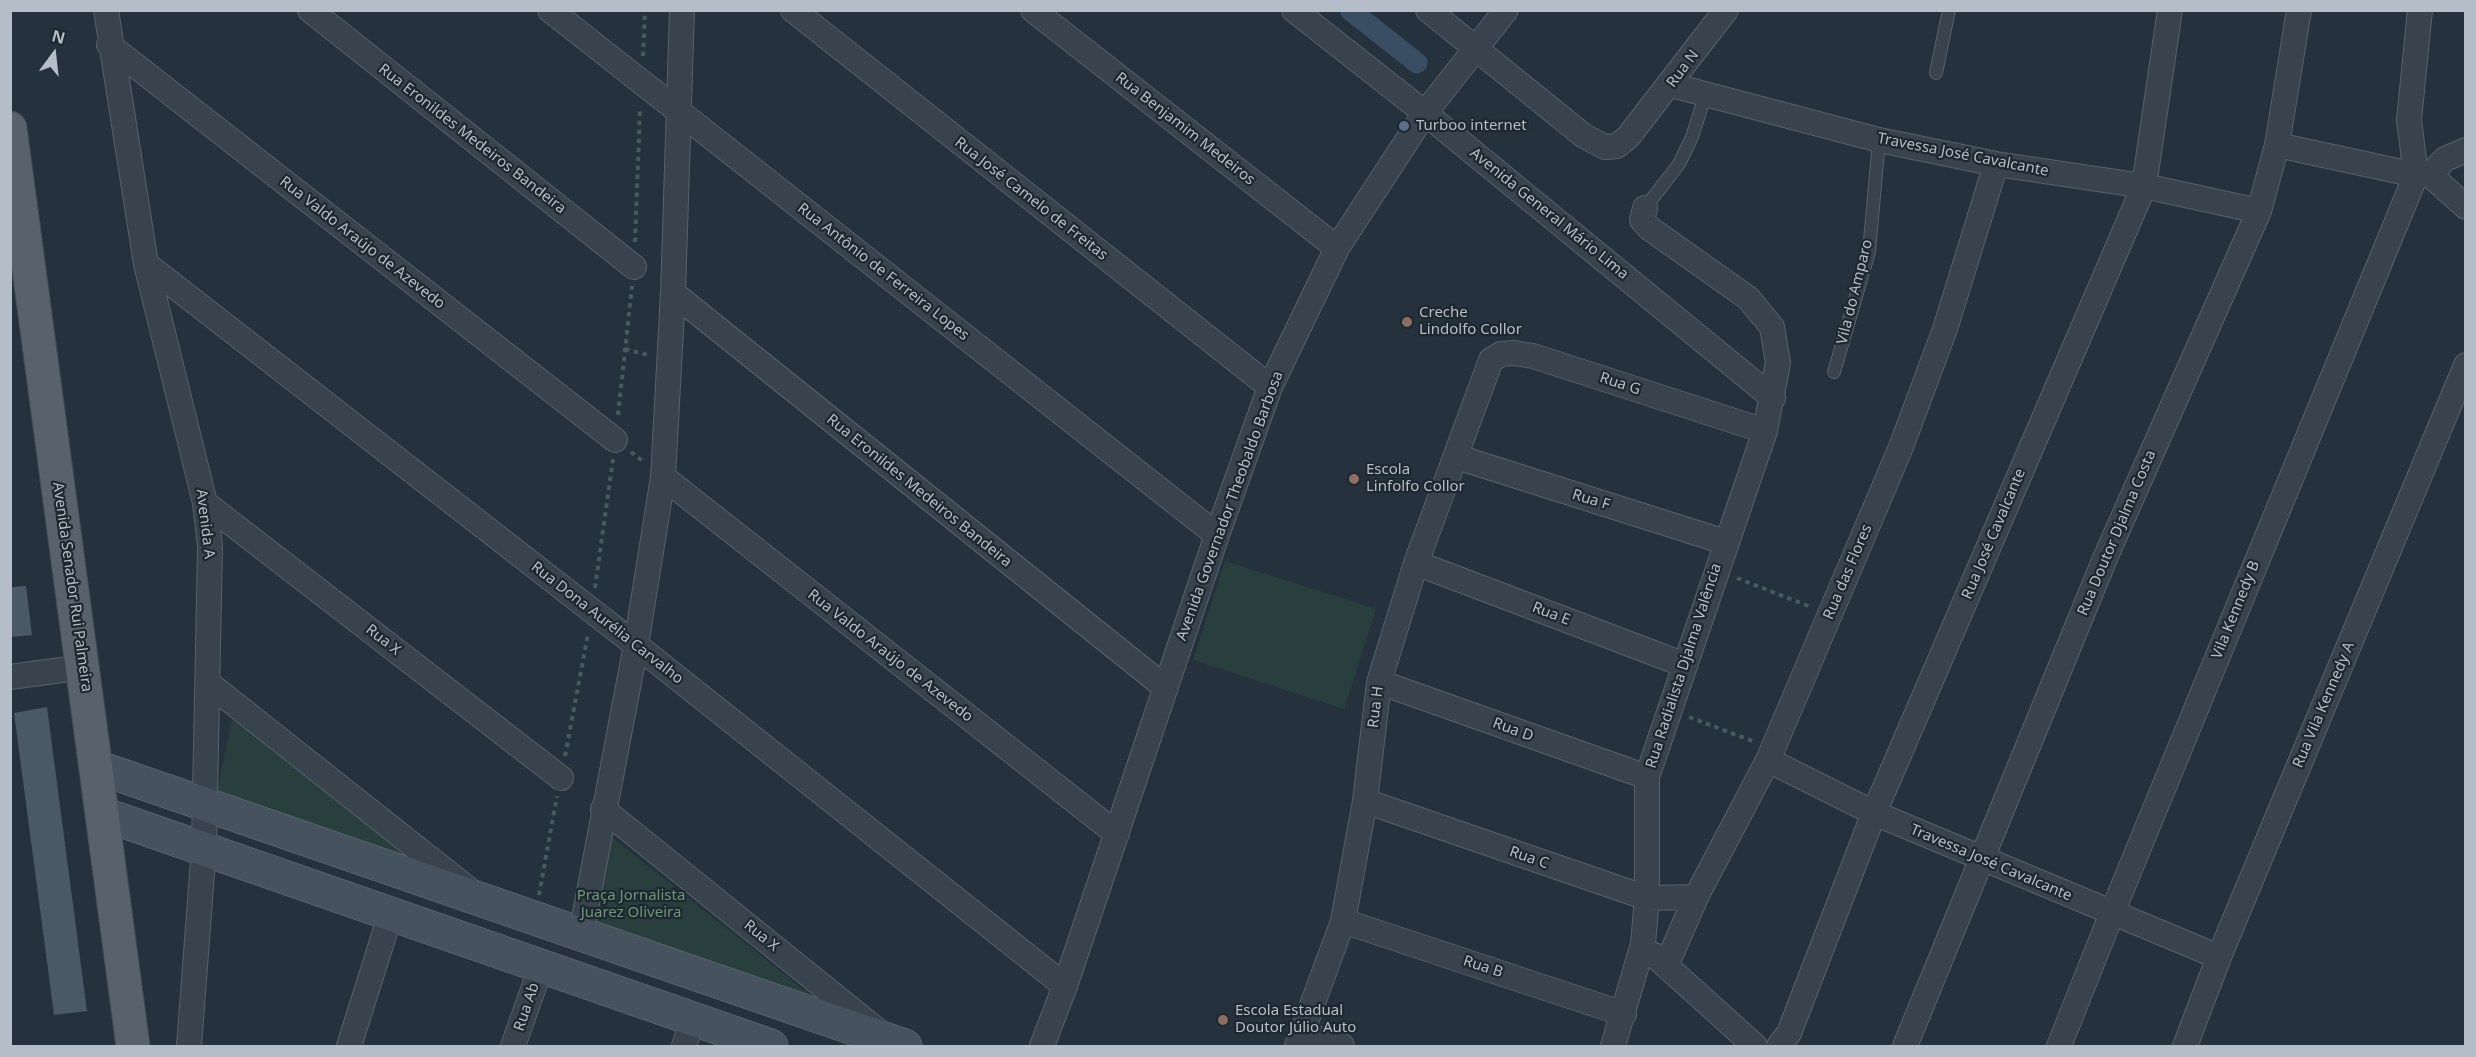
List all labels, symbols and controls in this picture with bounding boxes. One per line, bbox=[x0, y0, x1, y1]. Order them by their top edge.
north arrow bbox=[24, 24, 84, 84]
text: N bbox=[50, 24, 68, 49]
street label: Rua N bbox=[1663, 47, 1703, 91]
street label: Rua Eronildes Medeiros Bandeira bbox=[375, 60, 569, 218]
street label: Rua Benjamim Medeiros bbox=[1112, 69, 1258, 189]
place label: Turboo internet bbox=[1416, 117, 1527, 135]
marker: Turboo internet bbox=[1397, 119, 1411, 133]
street label: Travessa José Cavalcante bbox=[1876, 130, 2050, 180]
street label: Rua José Camelo de Freitas bbox=[951, 134, 1111, 264]
street label: Avenida General Mário Lima bbox=[1466, 144, 1632, 284]
street label: Rua Valdo Araújo de Azevedo bbox=[276, 173, 448, 313]
street label: Rua Antônio de Ferreira Lopes bbox=[794, 199, 972, 345]
street label: Vila do Amparo bbox=[1833, 238, 1877, 346]
place label: Creche Lindolfo Collor bbox=[1419, 304, 1522, 339]
marker: Creche Lindolfo Collor bbox=[1400, 315, 1414, 329]
street label: Avenida Governador Theobaldo Barbosa bbox=[1173, 369, 1287, 643]
street label: Rua G bbox=[1597, 369, 1643, 399]
street label: Rua Eronildes Medeiros Bandeira bbox=[823, 411, 1015, 571]
street label: Rua Doutor Djalma Costa bbox=[2074, 448, 2160, 618]
place label: Escola Linfolfo Collor bbox=[1366, 461, 1465, 496]
street label: Rua José Cavalcante bbox=[1958, 466, 2030, 602]
marker: Escola Linfolfo Collor bbox=[1347, 472, 1361, 486]
street label: Avenida Senador Rui Palmeira bbox=[48, 481, 96, 693]
street label: Rua F bbox=[1570, 486, 1612, 514]
street label: Avenida A bbox=[192, 488, 218, 560]
street label: Rua das Flores bbox=[1820, 522, 1876, 622]
street label: Rua Dona Aurélia Carvalho bbox=[527, 558, 687, 688]
street label: Vila Kennedy B bbox=[2208, 558, 2264, 662]
street label: Rua Radialista Djalma Valência bbox=[1642, 561, 1726, 771]
street label: Rua Valdo Araújo de Azevedo bbox=[804, 586, 976, 726]
street label: Rua E bbox=[1529, 599, 1573, 629]
street label: Rua X bbox=[362, 621, 404, 659]
street label: Rua Vila Kennedy A bbox=[2289, 639, 2359, 771]
street label: Rua H bbox=[1365, 685, 1387, 729]
street label: Rua D bbox=[1490, 714, 1536, 746]
street label: Travessa José Cavalcante bbox=[1907, 821, 2075, 905]
street label: Rua C bbox=[1507, 843, 1551, 873]
park label: Praça Jornalista Juarez Oliveira bbox=[577, 887, 685, 922]
street label: Rua X bbox=[740, 917, 782, 955]
street label: Rua B bbox=[1461, 952, 1505, 982]
street label: Rua Ab bbox=[510, 981, 544, 1033]
place label: Escola Estadual Doutor Júlio Auto bbox=[1235, 1002, 1356, 1037]
marker: Escola Estadual Doutor Júlio Auto bbox=[1216, 1013, 1230, 1027]

